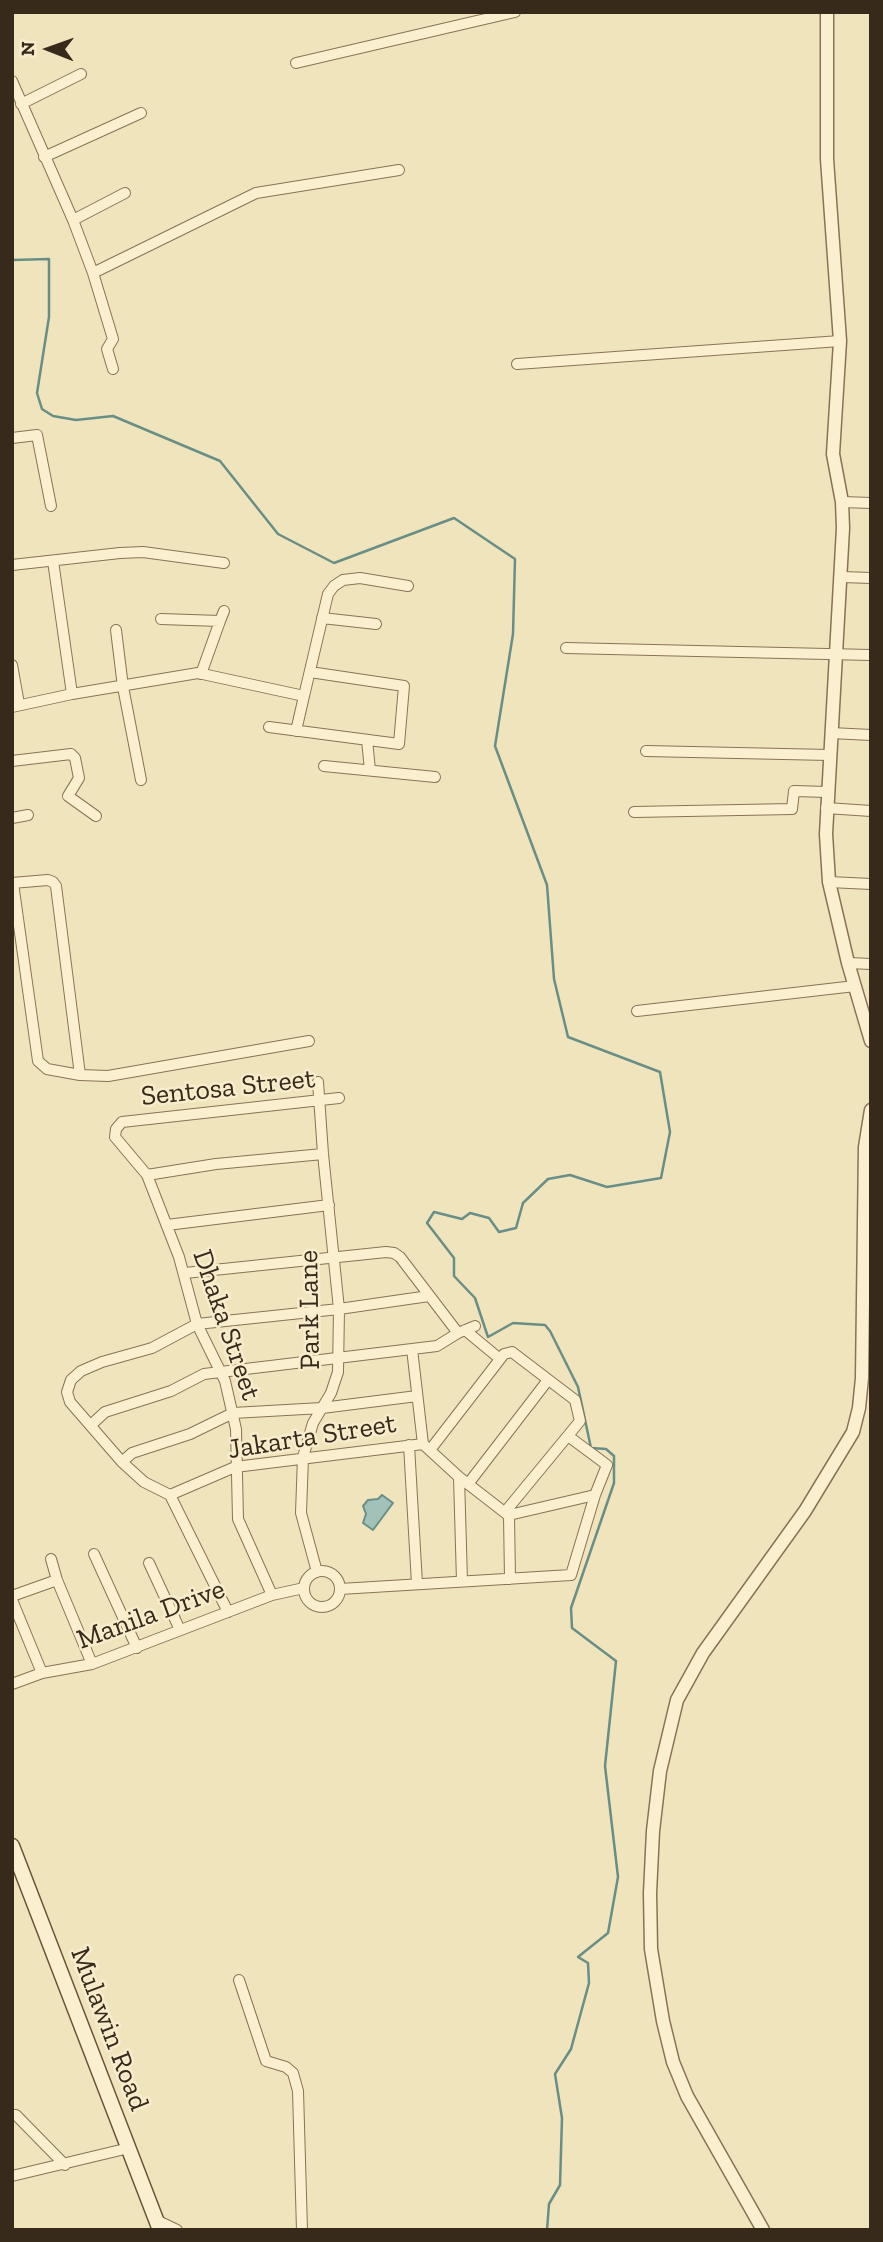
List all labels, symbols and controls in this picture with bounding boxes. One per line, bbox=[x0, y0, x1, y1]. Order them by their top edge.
north arrow bbox=[14, 14, 84, 84]
text: N bbox=[16, 41, 39, 56]
street label: Sentosa Street bbox=[139, 1062, 317, 1114]
street label: Dhaka Street bbox=[185, 1245, 267, 1405]
street label: Park Lane bbox=[292, 1250, 328, 1370]
street label: Jakarta Street bbox=[226, 1407, 398, 1467]
street label: Manila Drive bbox=[72, 1573, 230, 1657]
street label: Mulawin Road bbox=[62, 1943, 156, 2115]

